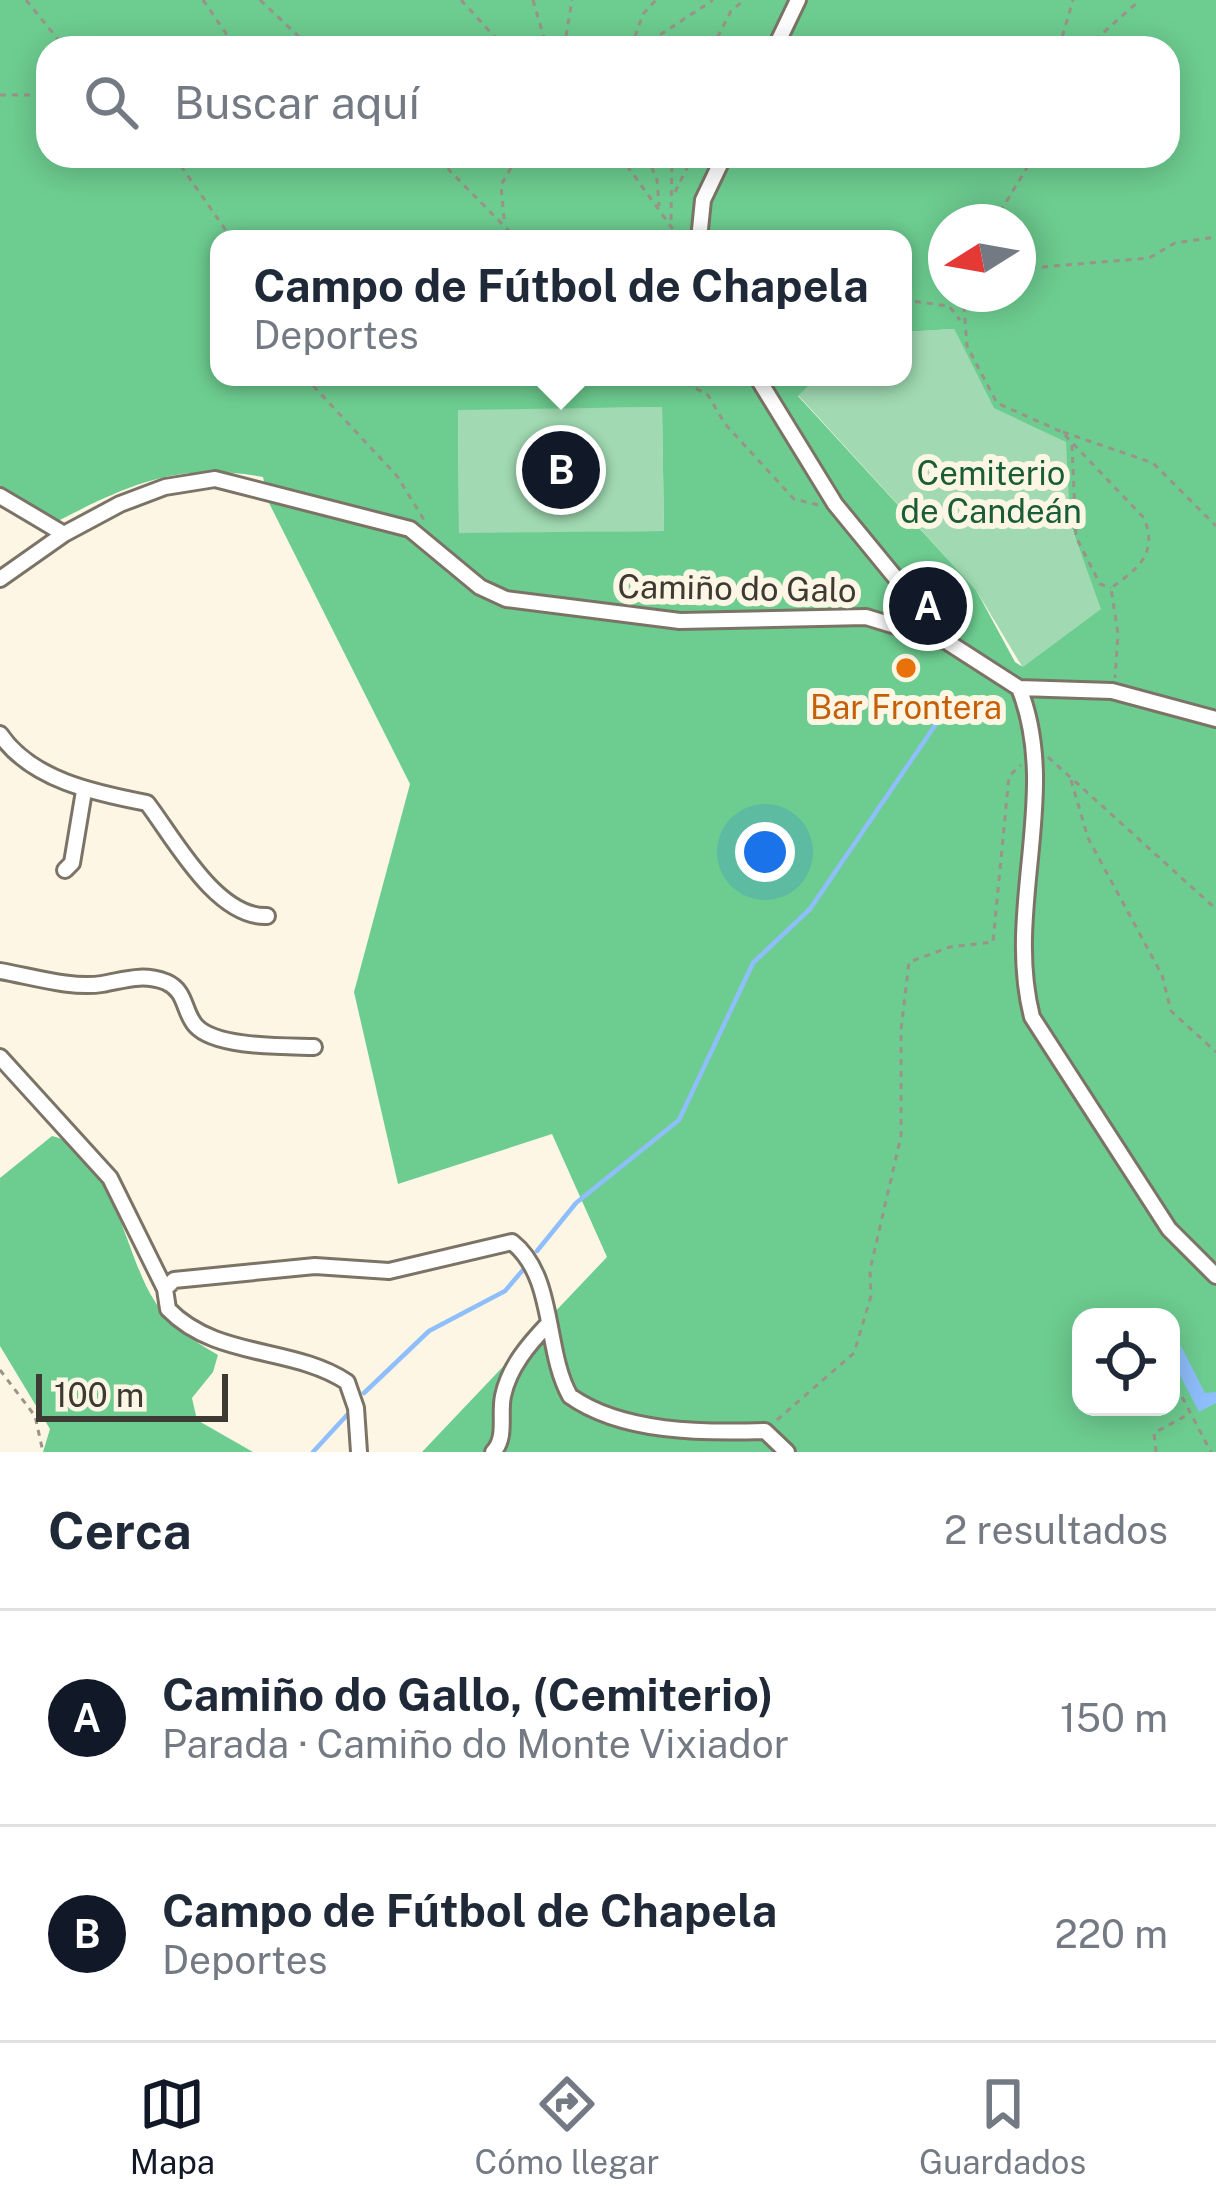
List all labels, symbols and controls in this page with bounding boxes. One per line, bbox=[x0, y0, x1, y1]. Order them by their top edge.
search box bbox=[36, 36, 1180, 168]
icon: search bbox=[78, 69, 144, 135]
text: Buscar aquí bbox=[174, 76, 420, 129]
north arrow bbox=[928, 204, 1036, 312]
popup bbox=[210, 230, 912, 386]
text: Campo de Fútbol de Chapela bbox=[253, 259, 869, 312]
text: Deportes bbox=[253, 312, 419, 358]
pin: B bbox=[522, 425, 600, 515]
park label: Cemiterio de Candeán bbox=[900, 454, 1082, 530]
pin: A bbox=[889, 561, 967, 651]
street label: Camiño do Galo bbox=[617, 567, 857, 609]
marker: Bar Frontera bbox=[893, 655, 919, 681]
place label: Bar Frontera bbox=[810, 688, 1002, 726]
your location bbox=[735, 822, 795, 882]
map controls bbox=[1072, 1308, 1180, 1416]
button: locate bbox=[1072, 1308, 1180, 1416]
scale bar bbox=[36, 1368, 228, 1421]
text: 100 m bbox=[54, 1376, 144, 1414]
text: Cerca bbox=[48, 1501, 192, 1560]
text: 2 resultados bbox=[944, 1507, 1168, 1553]
text: Camiño do Gallo, (Cemiterio) bbox=[162, 1668, 774, 1721]
text: A bbox=[73, 1695, 101, 1741]
text: 150 m bbox=[1060, 1695, 1168, 1741]
text: Parada · Camiño do Monte Vixiador bbox=[162, 1721, 789, 1767]
text: Campo de Fútbol de Chapela bbox=[162, 1884, 777, 1937]
text: B bbox=[74, 1911, 100, 1957]
text: 220 m bbox=[1054, 1911, 1168, 1957]
text: Deportes bbox=[162, 1937, 327, 1983]
tab: Mapa bbox=[130, 2071, 215, 2181]
tab: Cómo llegar bbox=[475, 2071, 659, 2181]
tab: Guardados bbox=[919, 2071, 1086, 2181]

